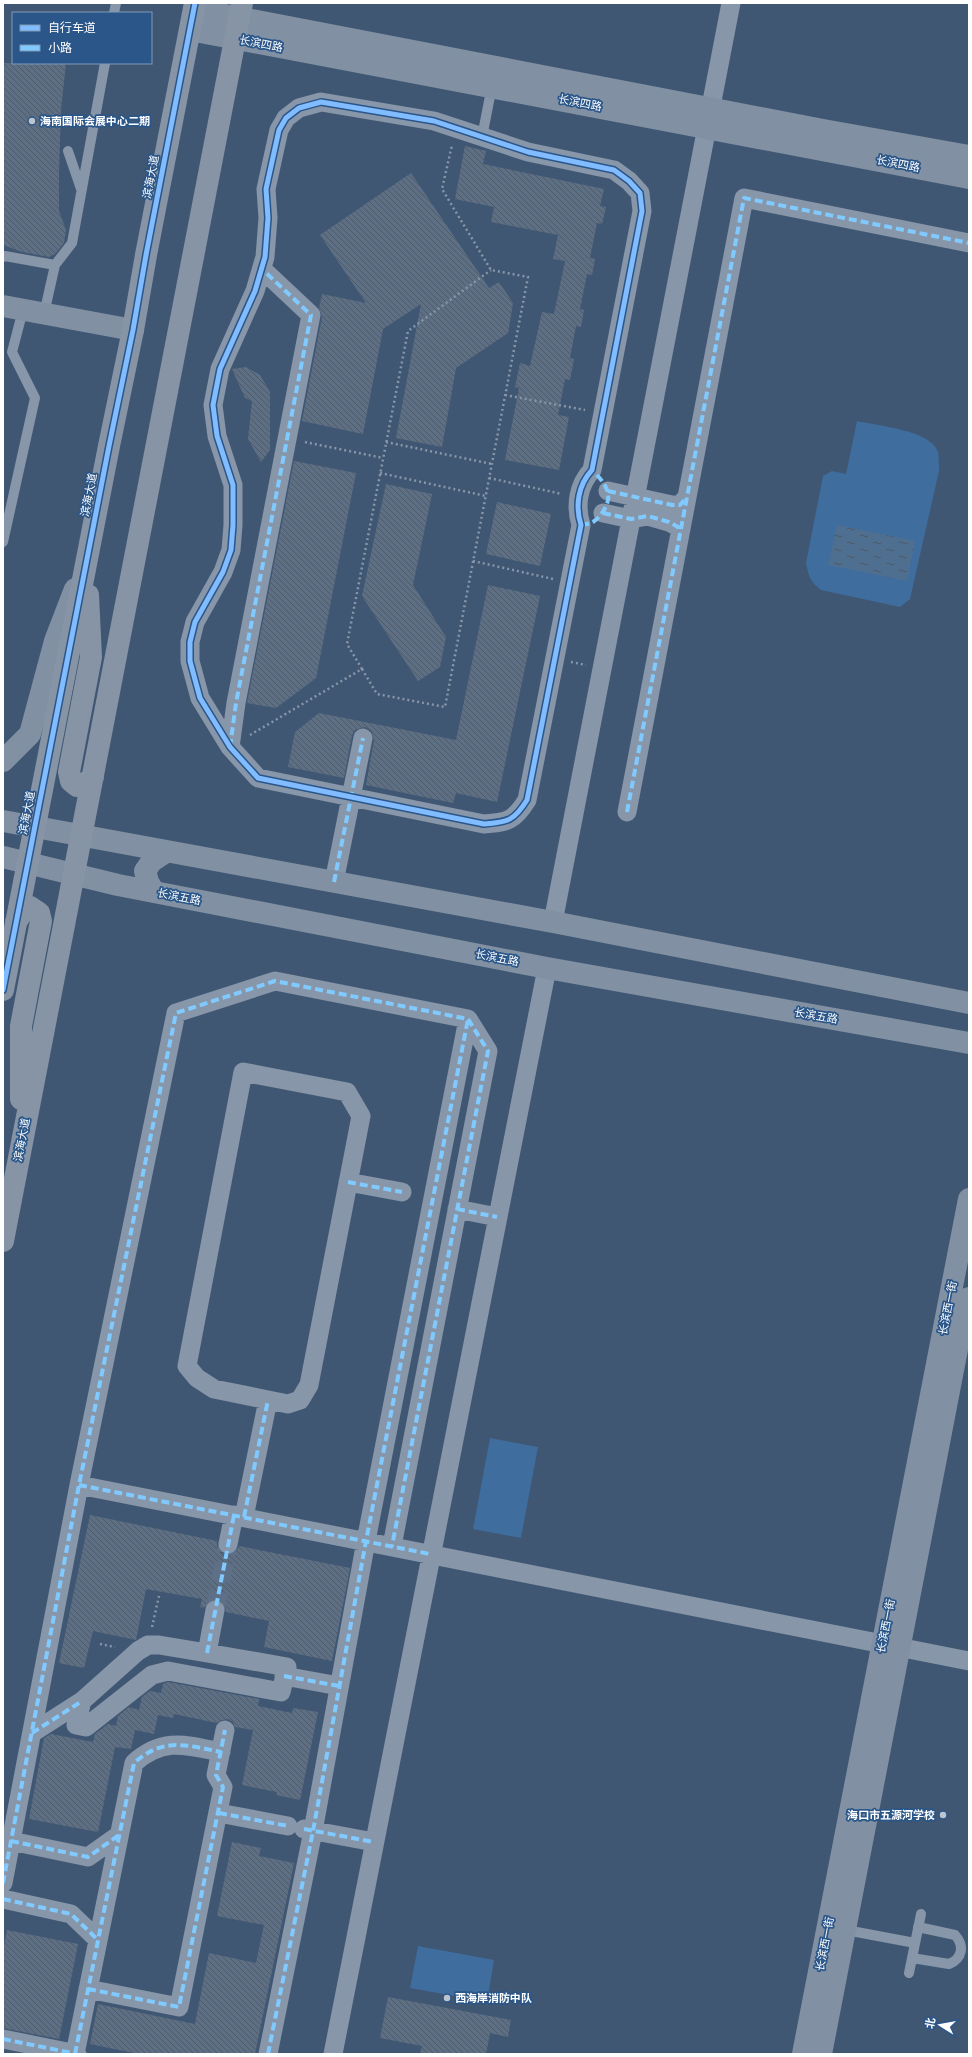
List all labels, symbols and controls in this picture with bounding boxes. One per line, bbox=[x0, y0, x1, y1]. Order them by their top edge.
legend bbox=[12, 12, 152, 64]
text: 自行车道 bbox=[48, 21, 96, 35]
street label: 长滨四路 bbox=[238, 33, 284, 55]
text: 小路 bbox=[48, 41, 72, 55]
street label: 长滨四路 bbox=[557, 92, 603, 114]
place label: 海南国际会展中心二期 bbox=[40, 115, 150, 128]
marker: 海南国际会展中心二期 bbox=[27, 116, 37, 126]
street label: 长滨四路 bbox=[875, 153, 921, 175]
street label: 滨海大道 bbox=[140, 154, 162, 200]
street label: 滨海大道 bbox=[78, 472, 100, 518]
street label: 滨海大道 bbox=[16, 790, 38, 836]
street label: 长滨五路 bbox=[156, 886, 202, 908]
street label: 长滨五路 bbox=[474, 947, 520, 969]
street label: 长滨五路 bbox=[793, 1006, 839, 1026]
street label: 滨海大道 bbox=[11, 1117, 33, 1163]
street label: 长滨西一街 bbox=[936, 1280, 960, 1336]
street label: 长滨西一街 bbox=[874, 1598, 898, 1654]
place label: 海口市五源河学校 bbox=[847, 1809, 935, 1822]
marker: 海口市五源河学校 bbox=[938, 1810, 948, 1820]
street label: 长滨西一街 bbox=[813, 1916, 837, 1972]
place label: 西海岸消防中队 bbox=[455, 1992, 532, 2005]
marker: 西海岸消防中队 bbox=[442, 1993, 452, 2003]
north arrow bbox=[920, 2005, 960, 2045]
text: 北 bbox=[923, 2017, 938, 2030]

